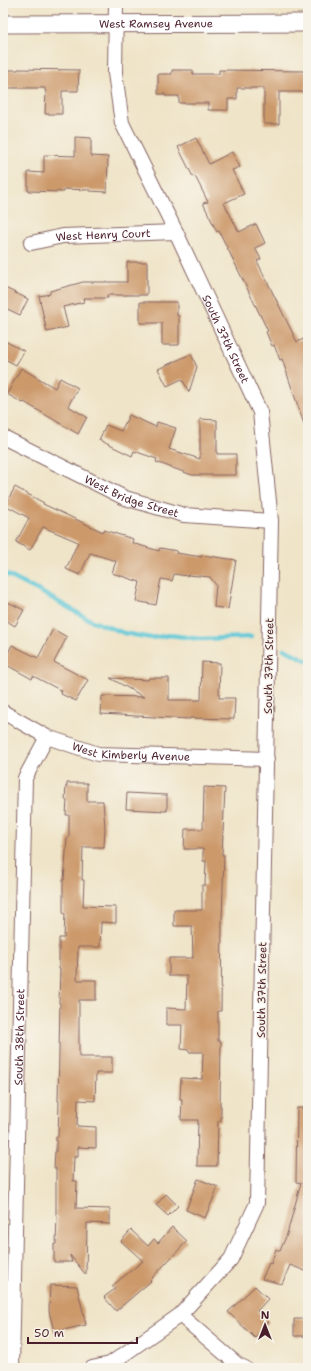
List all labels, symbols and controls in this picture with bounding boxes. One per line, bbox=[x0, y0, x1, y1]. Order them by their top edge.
street label: West Ramsey Avenue bbox=[99, 16, 213, 31]
street label: West Henry Court bbox=[54, 225, 151, 245]
street label: South 37th Street bbox=[199, 292, 253, 386]
street label: West Bridge Street bbox=[82, 471, 181, 521]
street label: South 37th Street bbox=[261, 618, 277, 714]
street label: West Kimberly Avenue bbox=[70, 738, 190, 764]
street label: South 37th Street bbox=[254, 942, 270, 1038]
street label: South 38th Street bbox=[11, 988, 28, 1086]
north arrow bbox=[245, 1305, 285, 1345]
text: N bbox=[261, 1308, 270, 1323]
scale bar bbox=[28, 1319, 137, 1345]
text: 50 m bbox=[34, 1325, 64, 1341]

